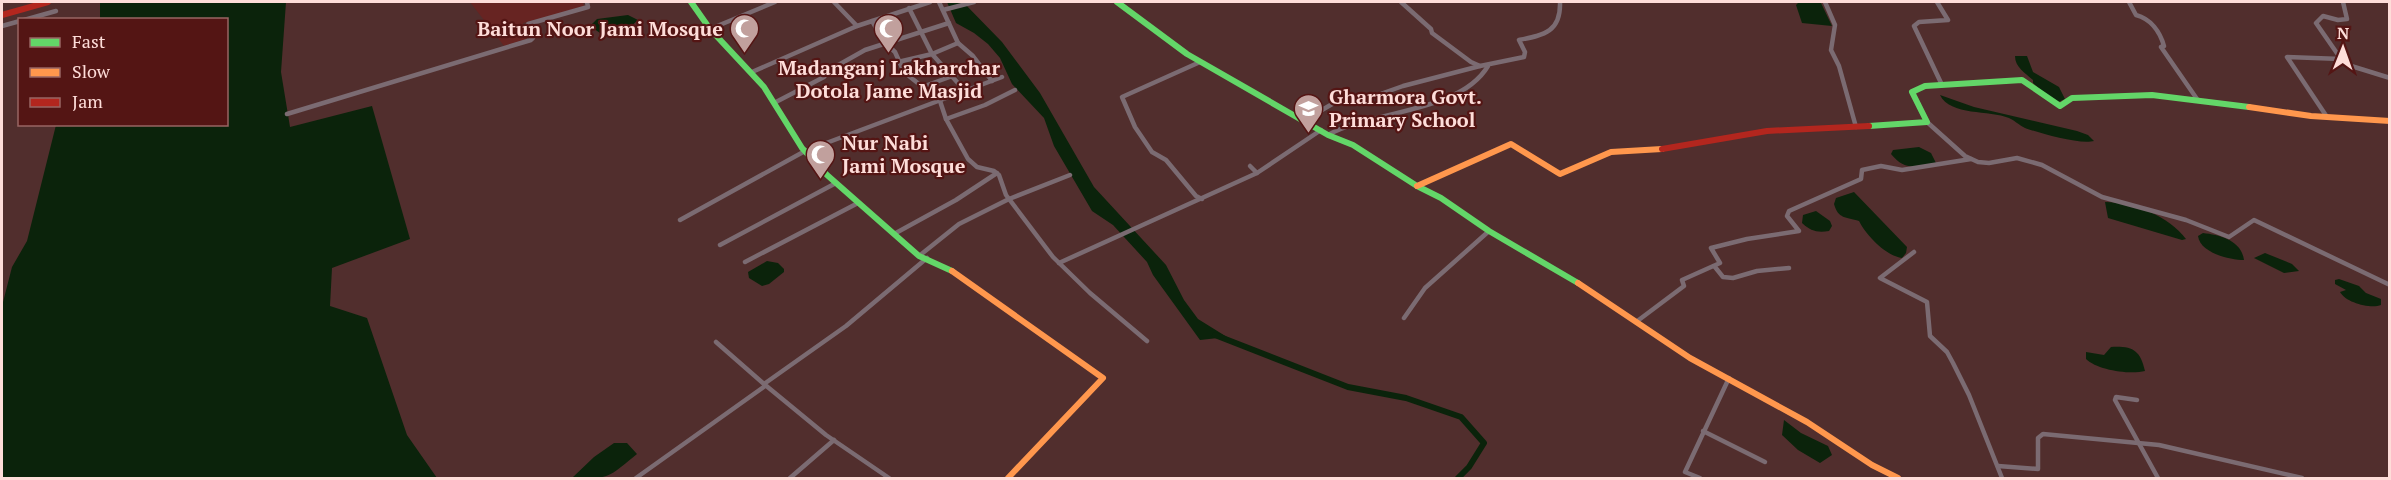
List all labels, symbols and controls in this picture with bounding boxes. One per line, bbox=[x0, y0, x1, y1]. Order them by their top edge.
mosque icon: Baitun Noor Jami Mosque bbox=[728, 12, 760, 54]
mosque icon: Madanganj Lakharchar Dotola Jame Masjid bbox=[873, 13, 905, 55]
place label: Baitun Noor Jami Mosque bbox=[477, 15, 723, 42]
legend bbox=[18, 18, 228, 126]
north arrow bbox=[2313, 18, 2373, 78]
text: N bbox=[2337, 22, 2350, 44]
text: Fast bbox=[72, 29, 106, 53]
place label: Madanganj Lakharchar Dotola Jame Masjid bbox=[778, 54, 1000, 104]
text: Slow bbox=[72, 59, 111, 83]
place label: Gharmora Govt. Primary School bbox=[1329, 83, 1482, 133]
text: Jam bbox=[72, 89, 103, 113]
school or university icon: Gharmora Govt. Primary School bbox=[1292, 92, 1324, 134]
place label: Nur Nabi Jami Mosque bbox=[842, 129, 966, 179]
mosque icon: Nur Nabi Jami Mosque bbox=[805, 138, 837, 180]

